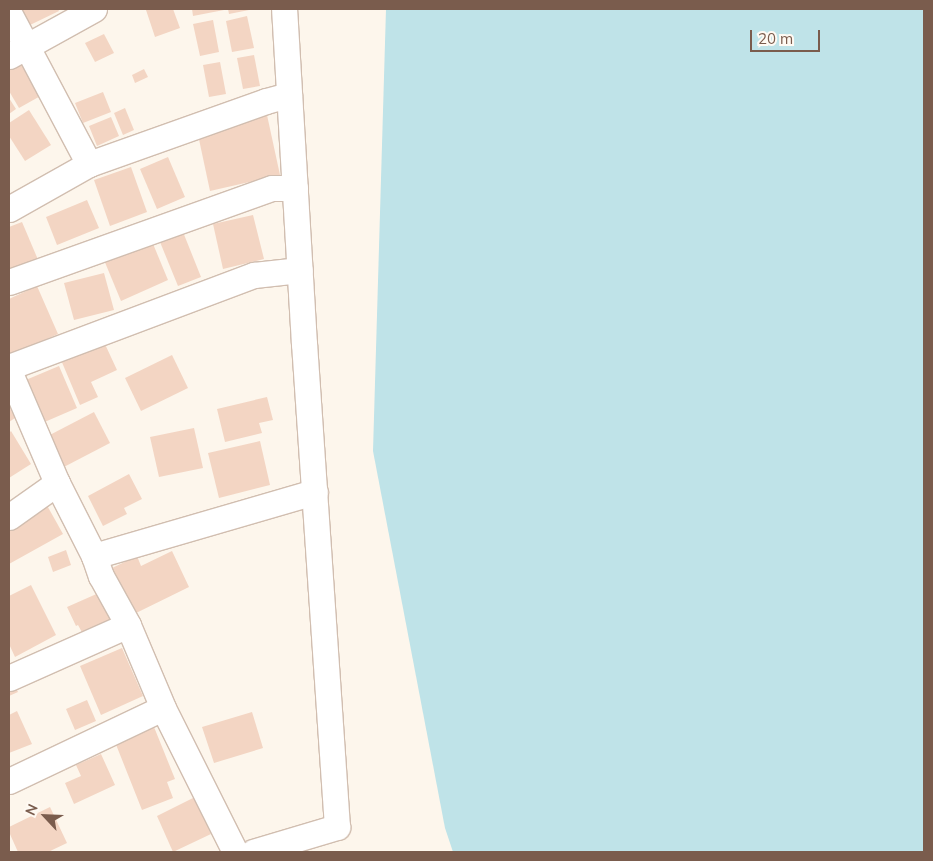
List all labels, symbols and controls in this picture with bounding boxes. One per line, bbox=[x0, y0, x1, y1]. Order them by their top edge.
scale bar bbox=[753, 20, 823, 52]
text: 20 m bbox=[758, 29, 793, 48]
north arrow bbox=[20, 791, 70, 841]
text: N bbox=[21, 801, 42, 818]

